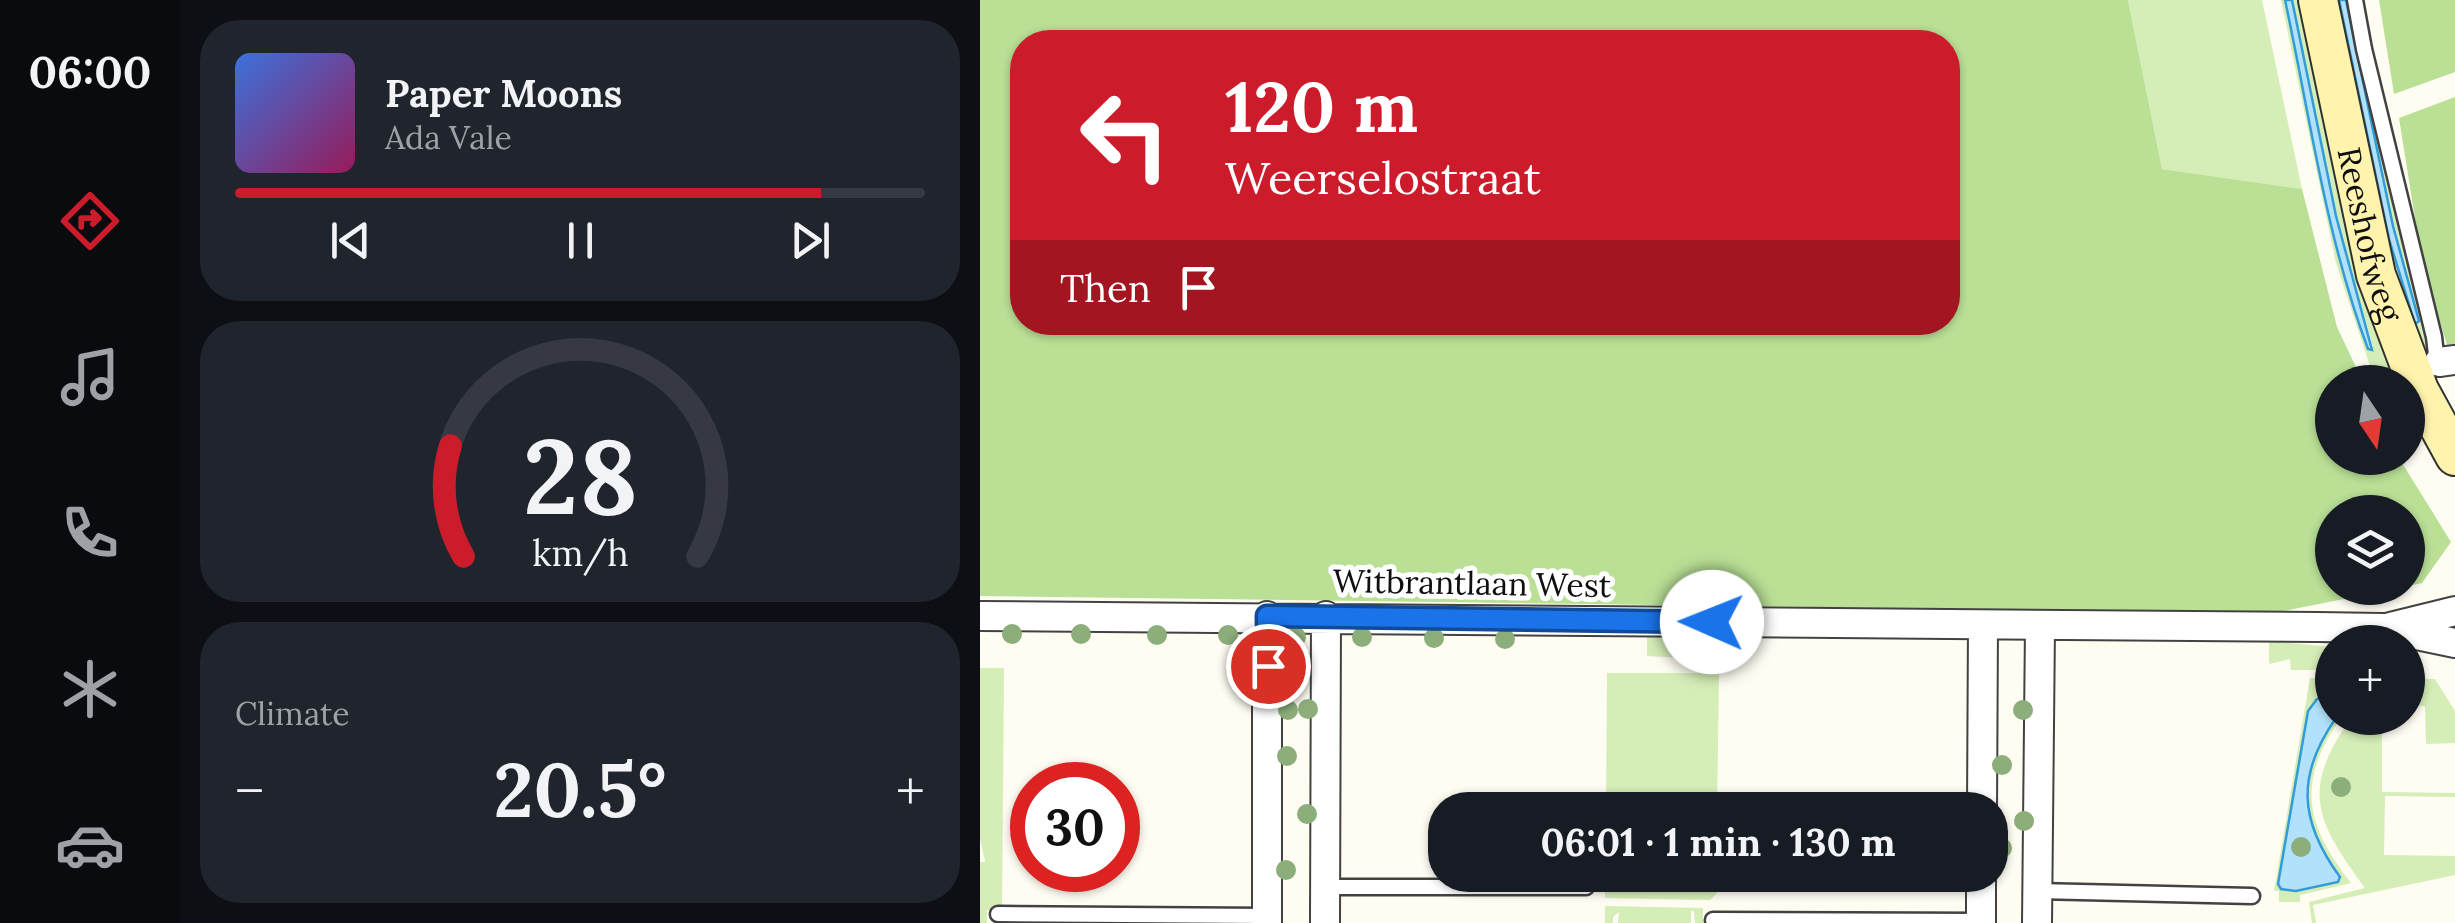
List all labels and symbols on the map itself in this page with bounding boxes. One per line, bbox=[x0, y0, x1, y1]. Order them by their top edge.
street label: Reeshofweg bbox=[2329, 143, 2413, 329]
north arrow bbox=[2315, 365, 2425, 475]
street label: Witbrantlaan West bbox=[1333, 560, 1612, 606]
position arrow bbox=[1660, 570, 1764, 674]
pin bbox=[1226, 624, 1311, 709]
speed limit sign: 30 bbox=[1010, 762, 1140, 892]

